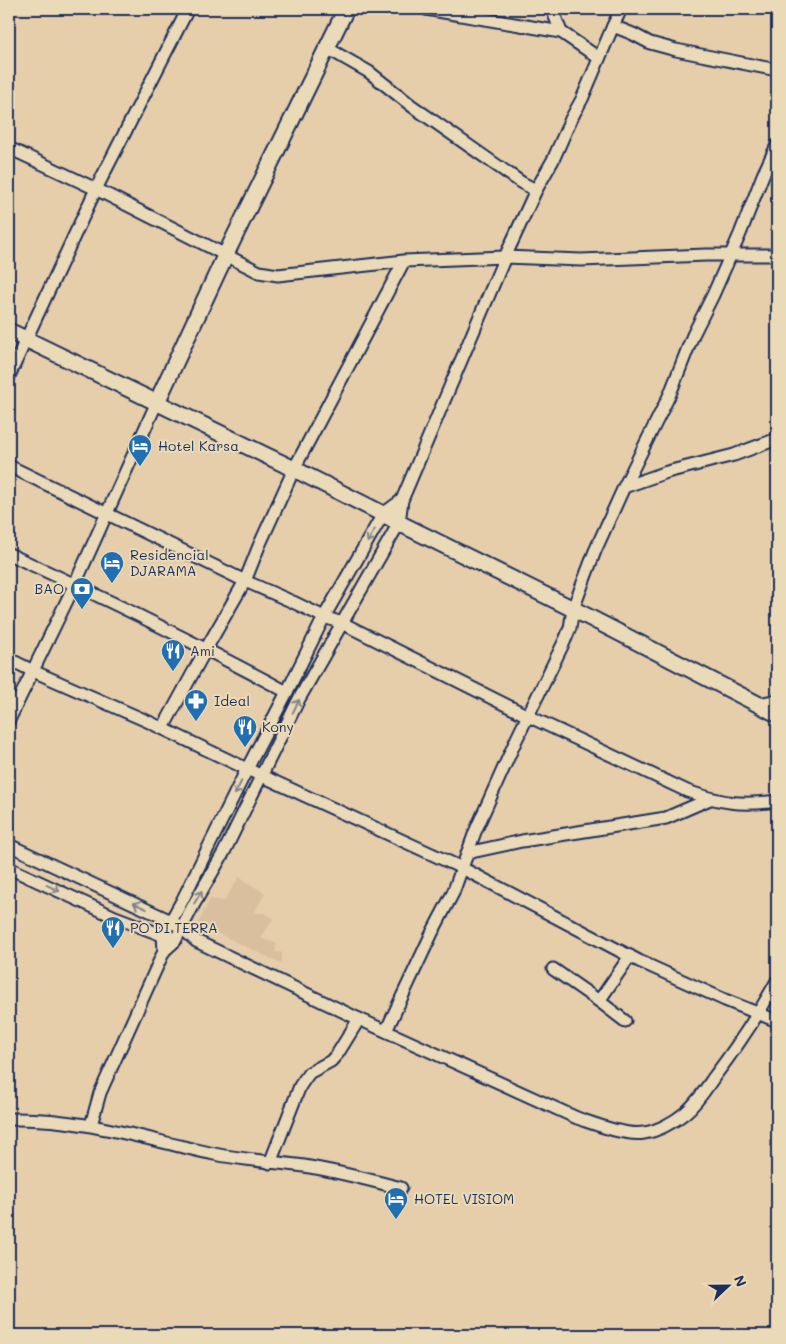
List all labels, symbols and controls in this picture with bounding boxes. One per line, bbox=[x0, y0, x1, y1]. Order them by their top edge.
hotel icon: Hotel Karsa bbox=[127, 433, 153, 467]
place label: Hotel Karsa bbox=[158, 436, 239, 455]
one-way arrow bbox=[365, 529, 375, 543]
place label: Residencial DJARAMA bbox=[130, 545, 209, 580]
hotel icon: Residencial DJARAMA bbox=[99, 550, 125, 584]
bank icon: BAO bbox=[69, 576, 95, 610]
place label: BAO bbox=[35, 579, 64, 598]
restaurant icon: Ami bbox=[160, 638, 186, 672]
place label: Ami bbox=[190, 641, 215, 660]
pharmacy icon: Ideal bbox=[183, 688, 209, 722]
place label: Ideal bbox=[214, 691, 250, 710]
one-way arrow bbox=[292, 699, 301, 714]
restaurant icon: Kony bbox=[232, 714, 258, 748]
place label: Kony bbox=[262, 717, 294, 736]
one-way arrow bbox=[233, 780, 242, 795]
one-way arrow bbox=[45, 884, 60, 894]
one-way arrow bbox=[193, 891, 203, 905]
one-way arrow bbox=[133, 901, 148, 910]
restaurant icon: PO DI TERRA bbox=[100, 915, 126, 949]
place label: PO DI TERRA bbox=[130, 918, 218, 937]
hotel icon: HOTEL VISIOM bbox=[383, 1186, 409, 1220]
place label: HOTEL VISIOM bbox=[414, 1189, 514, 1208]
north arrow bbox=[704, 1262, 754, 1312]
text: N bbox=[730, 1272, 751, 1289]

